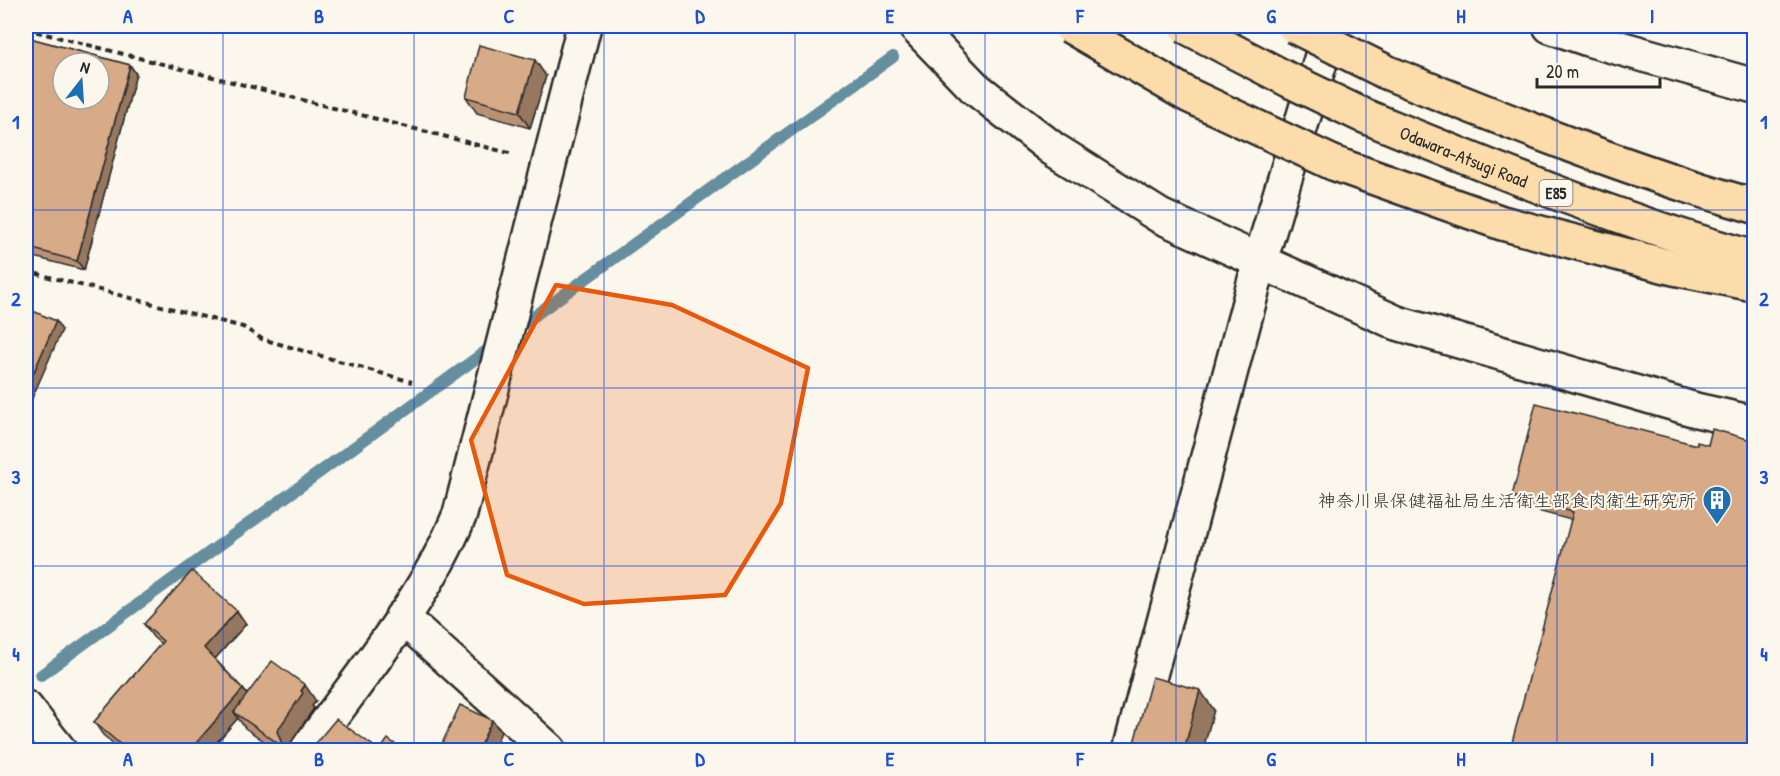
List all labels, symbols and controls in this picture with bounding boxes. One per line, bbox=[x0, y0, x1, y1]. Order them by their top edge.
text: A bbox=[123, 2, 133, 29]
text: B bbox=[314, 2, 324, 29]
text: C bbox=[504, 2, 515, 29]
text: D bbox=[695, 2, 705, 29]
text: E bbox=[886, 2, 895, 29]
text: F bbox=[1075, 2, 1085, 29]
text: G bbox=[1266, 2, 1276, 29]
text: H bbox=[1456, 2, 1466, 29]
text: I bbox=[1650, 2, 1654, 29]
north arrow bbox=[51, 51, 111, 111]
scale bar bbox=[1537, 51, 1660, 89]
text: N bbox=[78, 55, 93, 79]
text: 20 m bbox=[1546, 59, 1579, 84]
text: 1 bbox=[12, 108, 20, 135]
text: 1 bbox=[1760, 108, 1768, 135]
street label: Odawara-Atsugi Road bbox=[1396, 119, 1532, 193]
road number: E85 bbox=[1540, 180, 1572, 206]
text: 2 bbox=[11, 285, 21, 312]
text: 2 bbox=[1759, 285, 1769, 312]
text: 3 bbox=[12, 463, 21, 490]
text: 3 bbox=[1760, 463, 1769, 490]
building icon: 神奈川県保健福祉局生活衛生部食肉衛生研究所 bbox=[1701, 484, 1733, 526]
place label: 神奈川県保健福祉局生活衛生部食肉衛生研究所 bbox=[1318, 488, 1696, 513]
text: 4 bbox=[12, 640, 20, 667]
text: 4 bbox=[1760, 640, 1768, 667]
text: A bbox=[123, 745, 133, 772]
text: B bbox=[314, 745, 324, 772]
text: C bbox=[504, 745, 515, 772]
text: D bbox=[695, 745, 705, 772]
text: E bbox=[886, 745, 895, 772]
text: F bbox=[1075, 745, 1085, 772]
text: G bbox=[1266, 745, 1276, 772]
text: H bbox=[1456, 745, 1466, 772]
text: I bbox=[1650, 745, 1654, 772]

